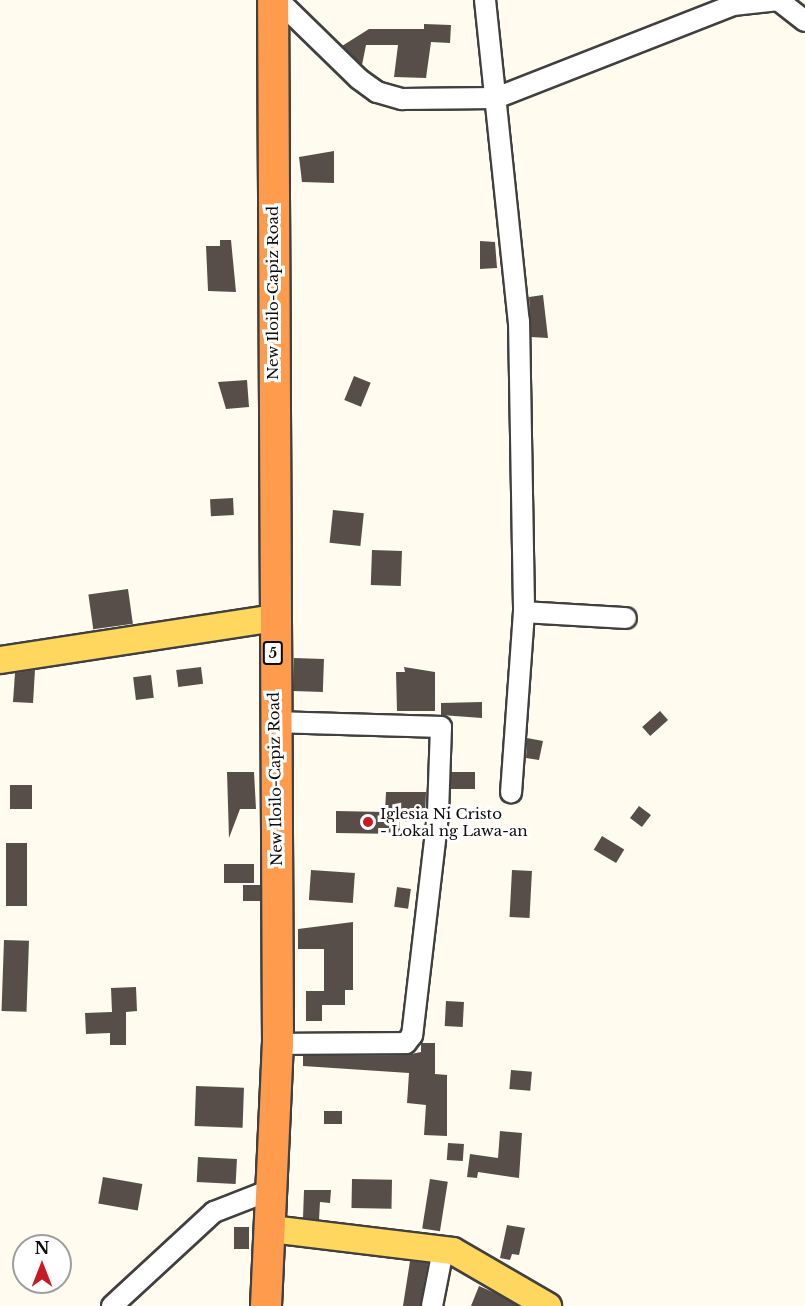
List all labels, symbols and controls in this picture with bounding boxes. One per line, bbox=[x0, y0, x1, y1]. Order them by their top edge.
street label: New Iloilo-Capiz Road bbox=[264, 206, 282, 380]
road number: 5 bbox=[262, 642, 284, 664]
street label: New Iloilo-Capiz Road bbox=[264, 692, 286, 866]
place label: Iglesia Ni Cristo - Lokal ng Lawa-an bbox=[380, 804, 528, 839]
marker: Iglesia Ni Cristo - Lokal ng Lawa-an bbox=[361, 815, 375, 829]
north arrow bbox=[12, 1234, 72, 1294]
text: N bbox=[34, 1238, 50, 1258]

